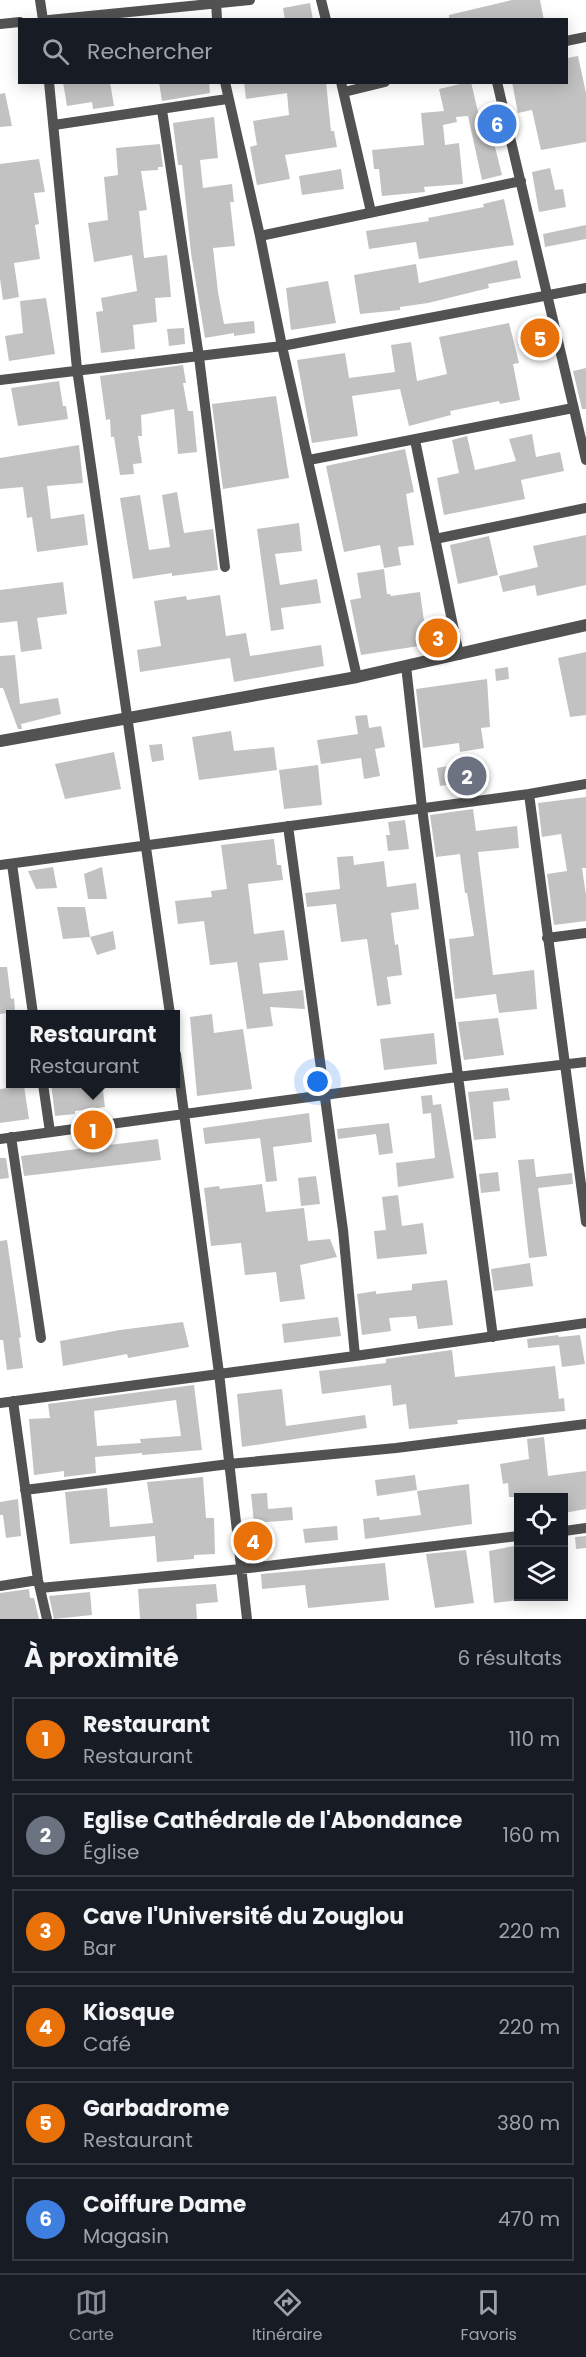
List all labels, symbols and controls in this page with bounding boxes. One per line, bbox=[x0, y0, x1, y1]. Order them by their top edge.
search box bbox=[18, 18, 568, 84]
icon: search bbox=[39, 35, 72, 68]
text: Rechercher bbox=[87, 36, 213, 67]
pin: 6 bbox=[478, 102, 516, 146]
pin: 5 bbox=[520, 316, 560, 360]
pin: 3 bbox=[418, 616, 458, 660]
pin: 2 bbox=[448, 754, 486, 798]
popup bbox=[6, 1010, 180, 1088]
text: Restaurant bbox=[30, 1019, 157, 1050]
text: Restaurant bbox=[30, 1052, 139, 1080]
your location bbox=[303, 1067, 332, 1096]
pin: 1 bbox=[74, 1108, 112, 1152]
map controls bbox=[514, 1493, 568, 1601]
button: locate bbox=[514, 1493, 568, 1547]
pin: 4 bbox=[234, 1518, 272, 1564]
button: layers bbox=[514, 1547, 568, 1601]
text: À proximité bbox=[24, 1640, 179, 1676]
text: 6 résultats bbox=[457, 1644, 562, 1672]
text: Restaurant bbox=[83, 1709, 210, 1740]
text: 1 bbox=[42, 1725, 49, 1753]
text: 110 m bbox=[509, 1725, 560, 1753]
text: Restaurant bbox=[83, 1742, 193, 1770]
text: Eglise Cathédrale de l'Abondance bbox=[83, 1805, 462, 1836]
text: 2 bbox=[40, 1821, 51, 1849]
text: 160 m bbox=[502, 1821, 560, 1849]
text: Église bbox=[83, 1838, 139, 1866]
text: Cave l'Université du Zouglou bbox=[83, 1901, 404, 1932]
text: 3 bbox=[39, 1917, 52, 1945]
text: 220 m bbox=[499, 1917, 560, 1945]
text: Bar bbox=[83, 1934, 116, 1962]
text: Kiosque bbox=[83, 1997, 174, 2028]
text: 4 bbox=[39, 2013, 52, 2041]
text: 220 m bbox=[499, 2013, 560, 2041]
text: Café bbox=[83, 2030, 131, 2058]
text: Garbadrome bbox=[83, 2093, 229, 2124]
text: 5 bbox=[39, 2109, 52, 2137]
text: 380 m bbox=[497, 2109, 560, 2137]
text: Restaurant bbox=[83, 2126, 193, 2154]
text: Coiffure Dame bbox=[83, 2189, 246, 2220]
text: 6 bbox=[39, 2205, 52, 2233]
text: 470 m bbox=[498, 2205, 560, 2233]
text: Magasin bbox=[83, 2222, 169, 2250]
tab: Carte bbox=[69, 2286, 114, 2347]
tab: Itinéraire bbox=[252, 2286, 323, 2347]
tab: Favoris bbox=[461, 2286, 517, 2347]

